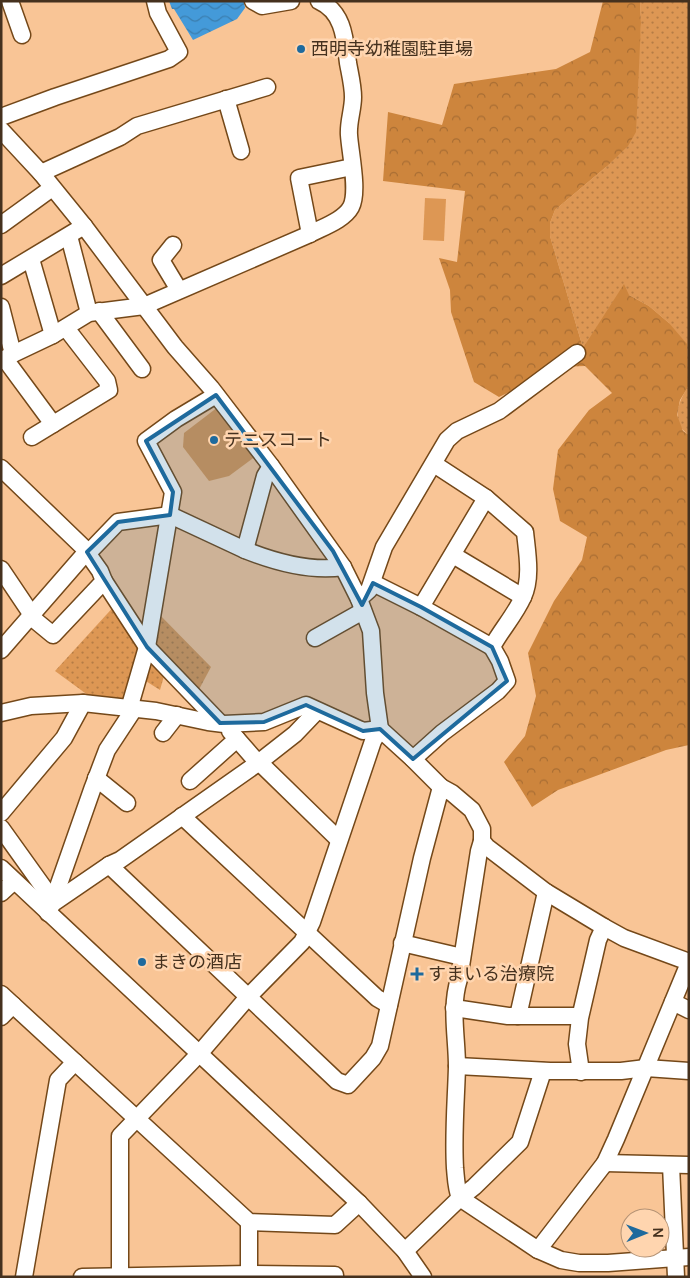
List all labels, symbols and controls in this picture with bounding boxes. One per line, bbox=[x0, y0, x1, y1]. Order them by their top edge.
place label: 西明寺幼稚園駐車場 bbox=[311, 36, 473, 60]
marker: 西明寺幼稚園駐車場 bbox=[295, 43, 307, 55]
place label: テニスコート bbox=[224, 427, 332, 451]
marker: テニスコート bbox=[208, 434, 220, 446]
place label: まきの酒店 bbox=[152, 949, 242, 973]
marker: まきの酒店 bbox=[136, 956, 148, 968]
place label: すまいる治療院 bbox=[428, 961, 554, 985]
marker: すまいる治療院 bbox=[410, 967, 424, 981]
north arrow bbox=[620, 1208, 670, 1258]
text: N bbox=[649, 1228, 668, 1238]

